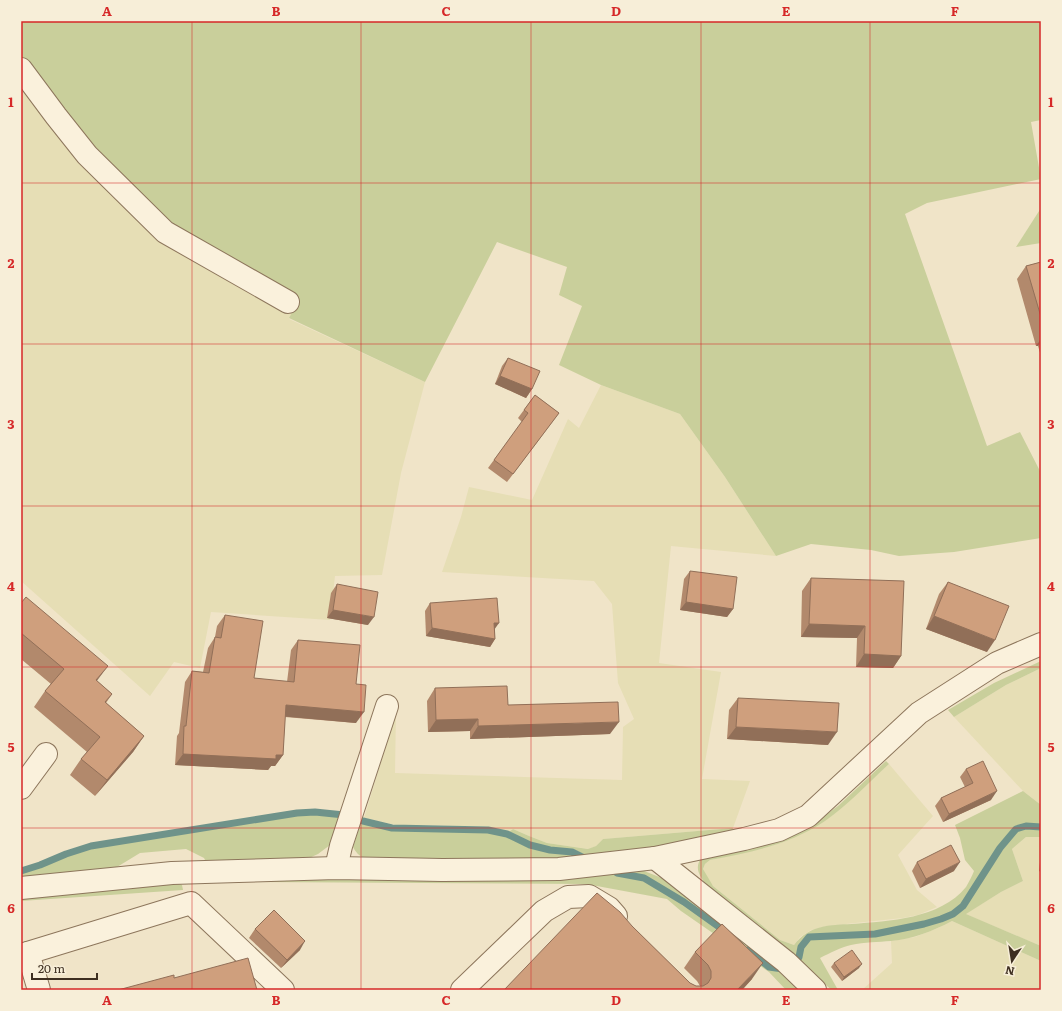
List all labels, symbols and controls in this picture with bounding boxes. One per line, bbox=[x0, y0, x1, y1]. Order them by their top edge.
text: A bbox=[102, 1, 112, 20]
text: B bbox=[272, 1, 281, 20]
text: C bbox=[441, 1, 451, 20]
text: D bbox=[611, 1, 621, 20]
text: E bbox=[782, 1, 791, 20]
text: F bbox=[951, 1, 959, 20]
text: 1 bbox=[8, 92, 14, 111]
text: 1 bbox=[1048, 92, 1054, 111]
text: 2 bbox=[8, 253, 15, 272]
text: 2 bbox=[1048, 253, 1055, 272]
text: 3 bbox=[7, 414, 15, 433]
text: 3 bbox=[1047, 414, 1055, 433]
text: 4 bbox=[7, 576, 15, 595]
text: 4 bbox=[1047, 576, 1055, 595]
text: 5 bbox=[7, 737, 15, 756]
text: 5 bbox=[1047, 737, 1055, 756]
text: 6 bbox=[7, 898, 15, 917]
text: 6 bbox=[1047, 898, 1055, 917]
north arrow bbox=[992, 941, 1032, 981]
scale bar bbox=[32, 955, 97, 981]
text: 20 m bbox=[38, 959, 65, 977]
text: N bbox=[1004, 963, 1016, 981]
text: A bbox=[102, 990, 112, 1009]
text: B bbox=[272, 990, 281, 1009]
text: C bbox=[441, 990, 451, 1009]
text: D bbox=[611, 990, 621, 1009]
text: E bbox=[782, 990, 791, 1009]
text: F bbox=[951, 990, 959, 1009]

